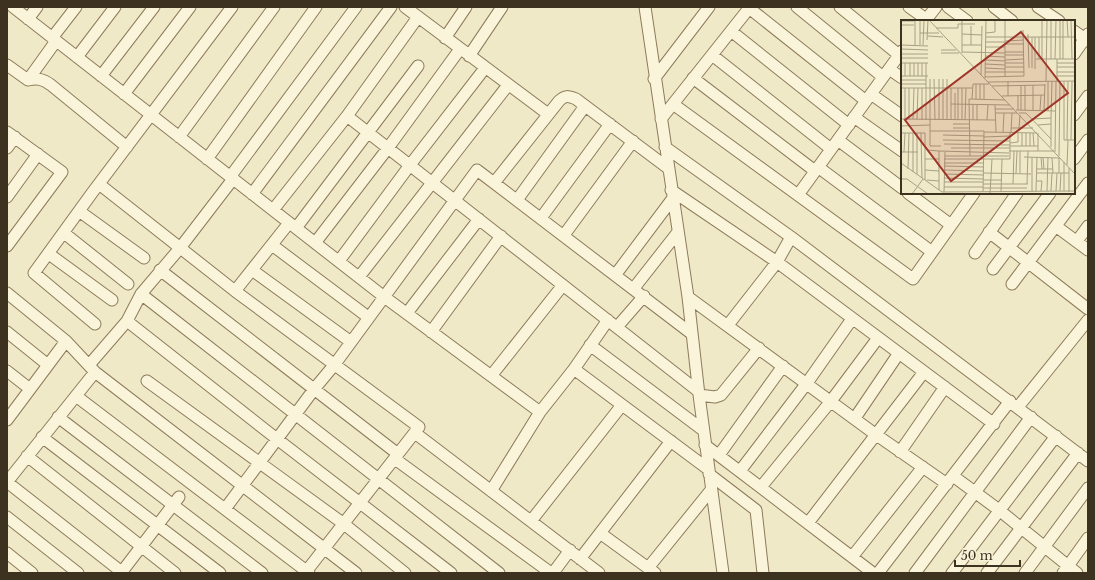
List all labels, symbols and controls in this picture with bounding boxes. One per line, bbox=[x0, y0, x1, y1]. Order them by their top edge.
inset map bbox=[901, 20, 1075, 194]
scale bar bbox=[955, 542, 1020, 568]
text: 50 m bbox=[961, 548, 993, 563]

